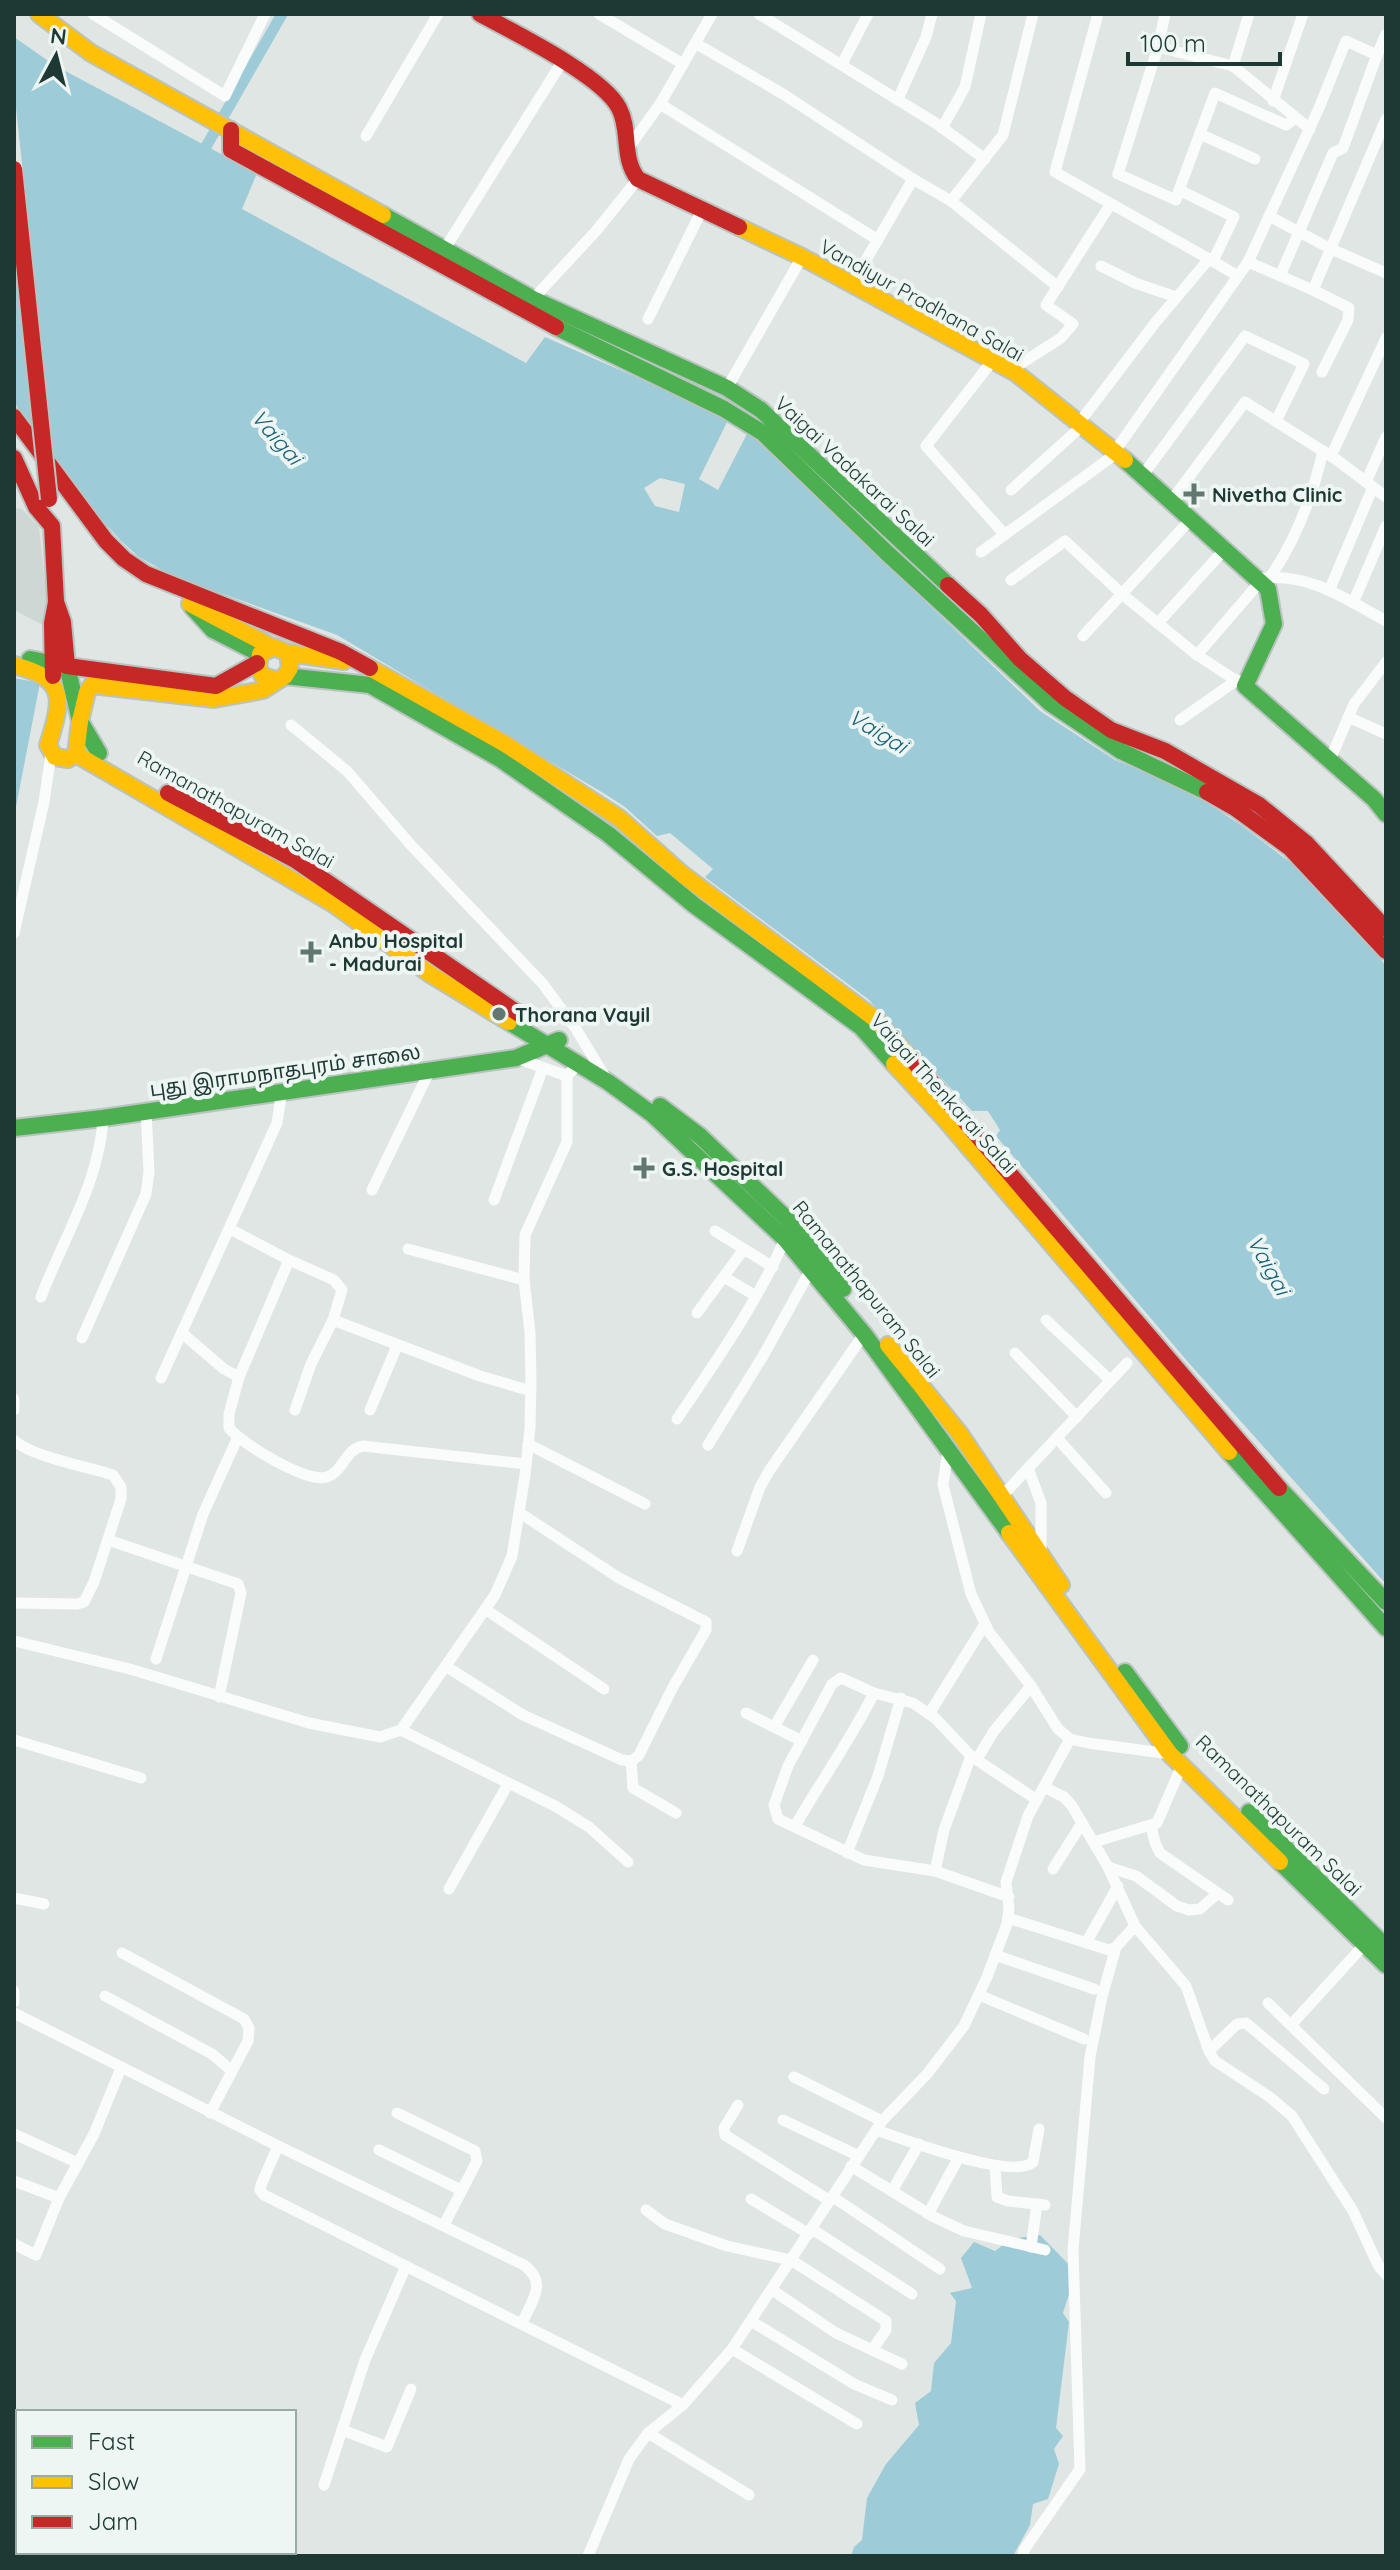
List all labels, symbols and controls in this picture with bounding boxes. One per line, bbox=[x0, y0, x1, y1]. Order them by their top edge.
north arrow bbox=[16, 16, 96, 96]
scale bar bbox=[1128, 16, 1280, 66]
text: N bbox=[49, 21, 68, 51]
text: 100 m bbox=[1140, 28, 1206, 58]
street label: Vandiyur Pradhana Salai bbox=[816, 233, 1028, 367]
street label: Vaigai Vadakarai Salai bbox=[770, 390, 940, 552]
water label: Vaigai bbox=[245, 404, 310, 472]
place label: Nivetha Clinic bbox=[1212, 482, 1342, 507]
marker: Nivetha Clinic bbox=[1183, 483, 1205, 505]
water label: Vaigai bbox=[843, 703, 915, 761]
street label: Ramanathapuram Salai bbox=[133, 744, 339, 874]
place label: Anbu Hospital - Madurai bbox=[329, 928, 464, 976]
marker: Anbu Hospital - Madurai bbox=[300, 941, 322, 963]
place label: Thorana Vayil bbox=[515, 1002, 651, 1027]
marker: Thorana Vayil bbox=[490, 1005, 508, 1023]
street label: Vaigai Thenkarai Salai bbox=[866, 1008, 1022, 1178]
street label: புது இராமநாதபுரம் சாலை bbox=[148, 1039, 422, 1103]
place label: G.S. Hospital bbox=[662, 1156, 783, 1181]
marker: G.S. Hospital bbox=[633, 1157, 655, 1179]
street label: Ramanathapuram Salai bbox=[788, 1195, 946, 1383]
water label: Vaigai bbox=[1241, 1230, 1298, 1302]
street label: Ramanathapuram Salai bbox=[1191, 1729, 1367, 1901]
legend bbox=[16, 2410, 296, 2554]
text: Fast bbox=[88, 2426, 135, 2456]
text: Slow bbox=[88, 2466, 139, 2496]
text: Jam bbox=[88, 2506, 138, 2536]

